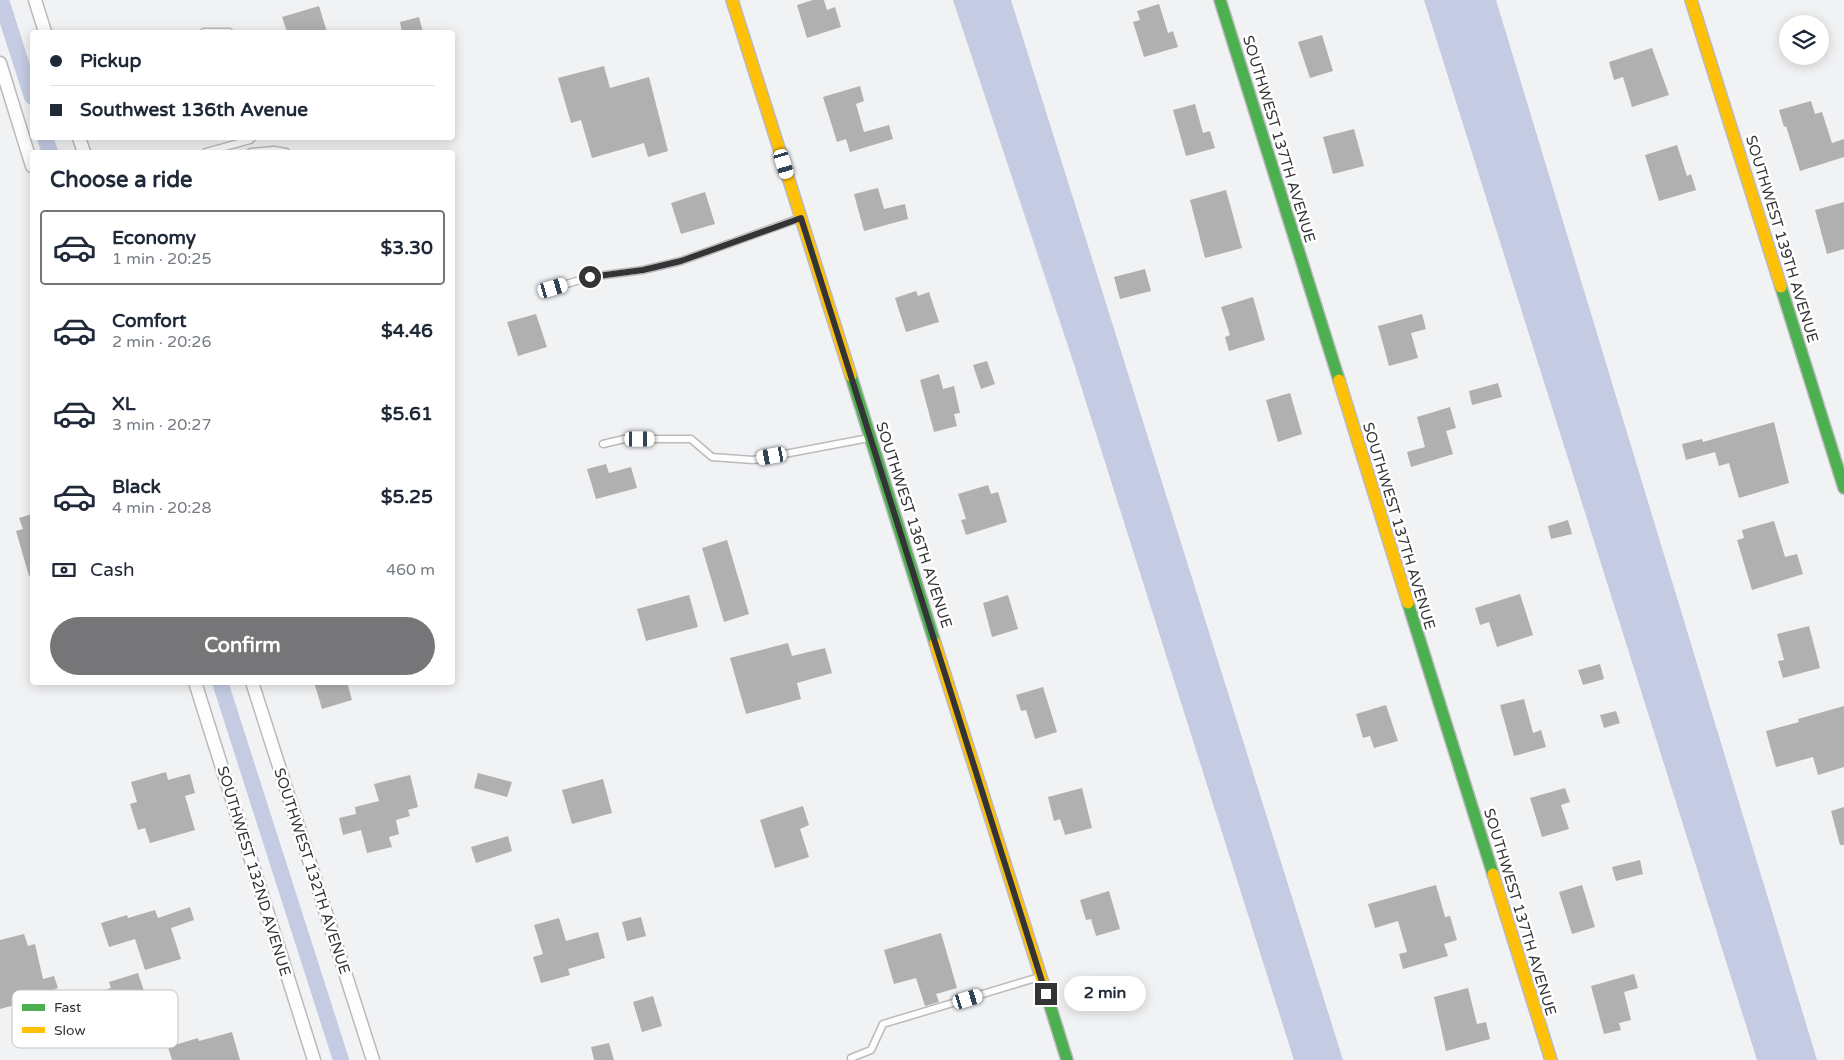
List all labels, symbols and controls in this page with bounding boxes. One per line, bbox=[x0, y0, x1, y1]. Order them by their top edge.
map controls bbox=[1779, 15, 1829, 65]
button: layers bbox=[1779, 15, 1829, 65]
street label: SOUTHWEST 137TH AVENUE bbox=[1239, 33, 1319, 245]
text: Pickup bbox=[80, 50, 141, 72]
text: Southwest 136th Avenue bbox=[80, 99, 308, 121]
street label: SOUTHWEST 139TH AVENUE bbox=[1742, 133, 1822, 345]
car bbox=[772, 147, 795, 181]
text: Choose a ride bbox=[50, 167, 193, 193]
icon: car bbox=[52, 225, 97, 270]
text: Economy bbox=[112, 227, 196, 249]
text: $3.30 bbox=[381, 237, 433, 259]
text: 1 min · 20:25 bbox=[112, 249, 211, 269]
route start bbox=[579, 266, 601, 288]
car bbox=[536, 277, 569, 299]
icon: car bbox=[52, 308, 97, 353]
text: Comfort bbox=[112, 310, 186, 332]
text: $4.46 bbox=[381, 320, 433, 342]
text: 2 min · 20:26 bbox=[112, 332, 211, 352]
icon: car bbox=[52, 391, 97, 436]
text: XL bbox=[112, 393, 136, 415]
text: $5.61 bbox=[381, 403, 433, 425]
text: 3 min · 20:27 bbox=[112, 415, 211, 435]
street label: SOUTHWEST 136TH AVENUE bbox=[872, 420, 956, 630]
street label: SOUTHWEST 137TH AVENUE bbox=[1359, 420, 1439, 632]
car bbox=[625, 432, 655, 447]
car bbox=[755, 446, 788, 466]
icon: car bbox=[52, 474, 97, 519]
text: Black bbox=[112, 476, 161, 498]
text: $5.25 bbox=[381, 486, 433, 508]
text: 4 min · 20:28 bbox=[112, 498, 211, 518]
icon: cash bbox=[50, 556, 78, 584]
text: Cash bbox=[90, 559, 135, 581]
text: 460 m bbox=[386, 560, 435, 580]
button: Confirm bbox=[50, 617, 435, 675]
street label: SOUTHWEST 132ND AVENUE bbox=[213, 764, 295, 978]
street label: SOUTHWEST 132TH AVENUE bbox=[270, 766, 354, 976]
street label: SOUTHWEST 137TH AVENUE bbox=[1480, 806, 1560, 1018]
callout: 2 min bbox=[1064, 976, 1146, 1012]
route end bbox=[1035, 983, 1057, 1005]
text: 2 min bbox=[1084, 983, 1126, 1003]
car bbox=[951, 987, 984, 1011]
legend bbox=[12, 990, 178, 1048]
text: Fast bbox=[54, 999, 82, 1016]
text: Slow bbox=[54, 1022, 86, 1039]

